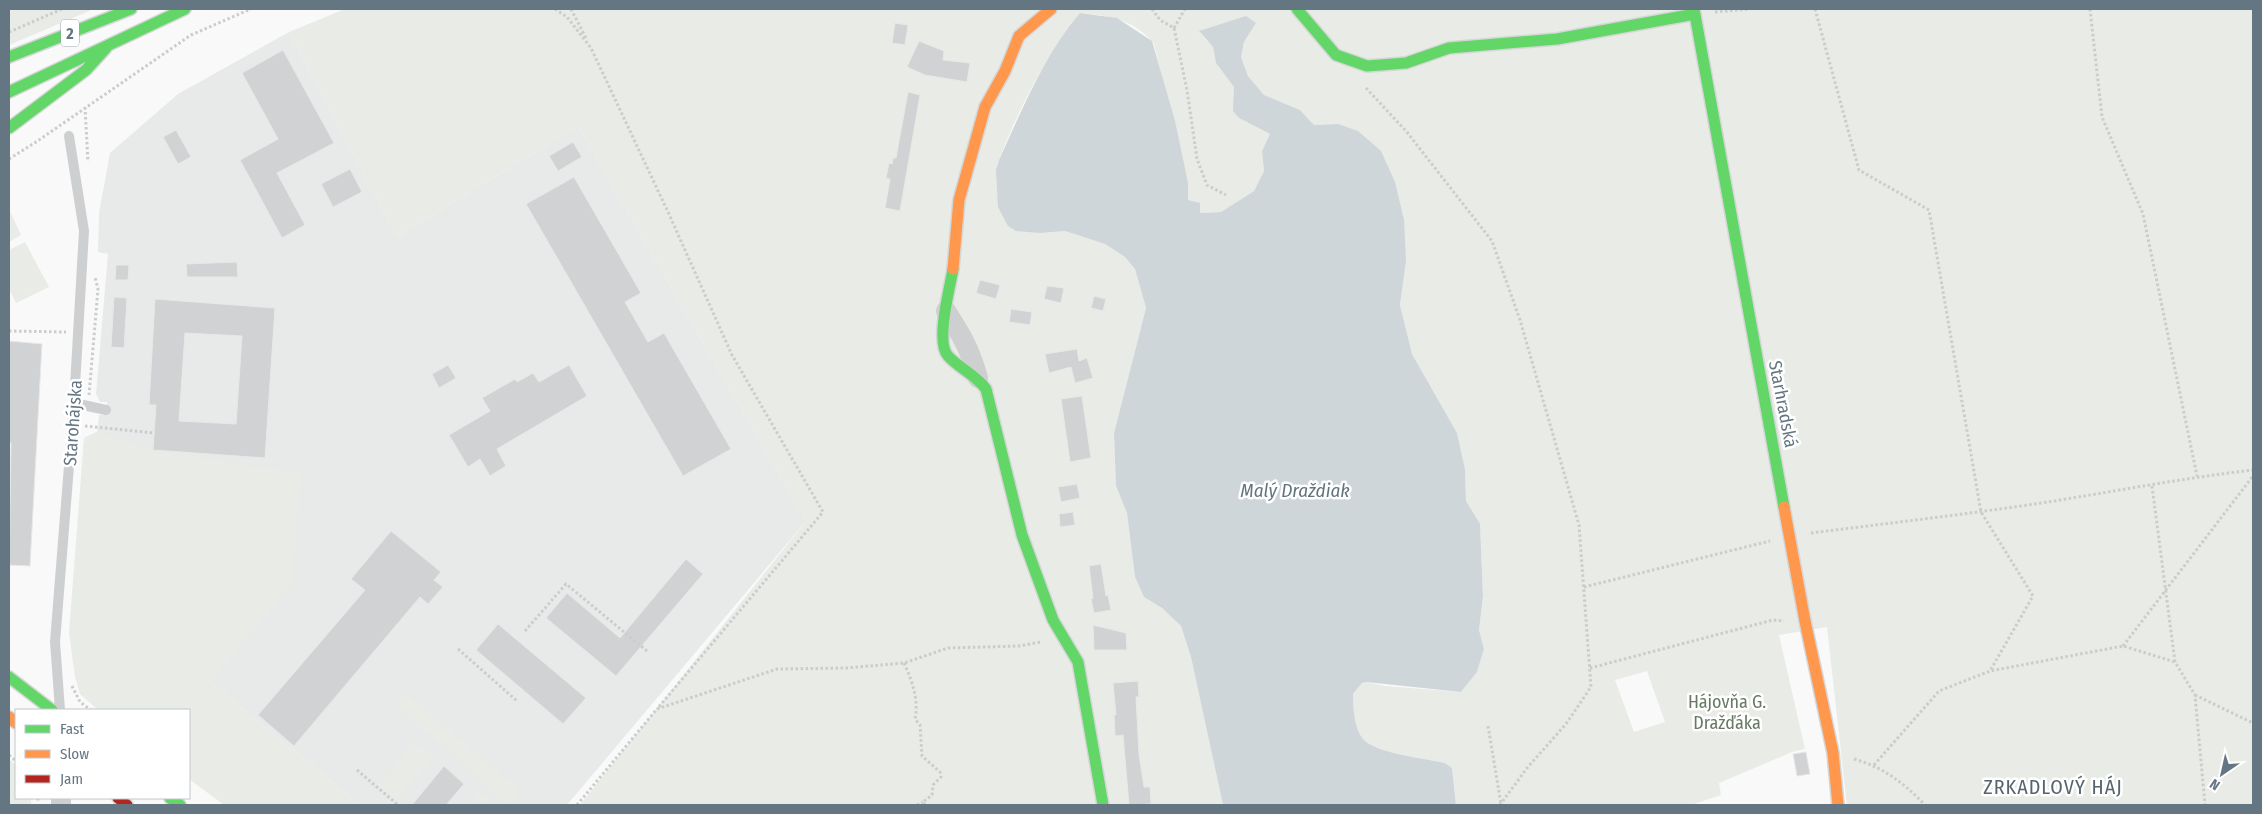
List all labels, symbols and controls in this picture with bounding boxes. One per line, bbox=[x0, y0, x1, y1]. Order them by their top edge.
road number: 2 bbox=[61, 19, 79, 46]
street label: Starhradská bbox=[1764, 359, 1802, 450]
street label: Starohájska bbox=[59, 379, 87, 467]
water label: Malý Draždiak bbox=[1240, 479, 1350, 502]
park label: Hájovňa G. Dražďáka bbox=[1688, 691, 1766, 734]
legend bbox=[15, 709, 190, 799]
text: Fast bbox=[60, 720, 84, 738]
text: Slow bbox=[60, 745, 89, 763]
north arrow bbox=[2197, 749, 2247, 799]
text: Jam bbox=[60, 770, 83, 788]
district label: ZRKADLOVÝ HÁJ bbox=[1983, 775, 2123, 799]
text: N bbox=[2207, 775, 2223, 794]

